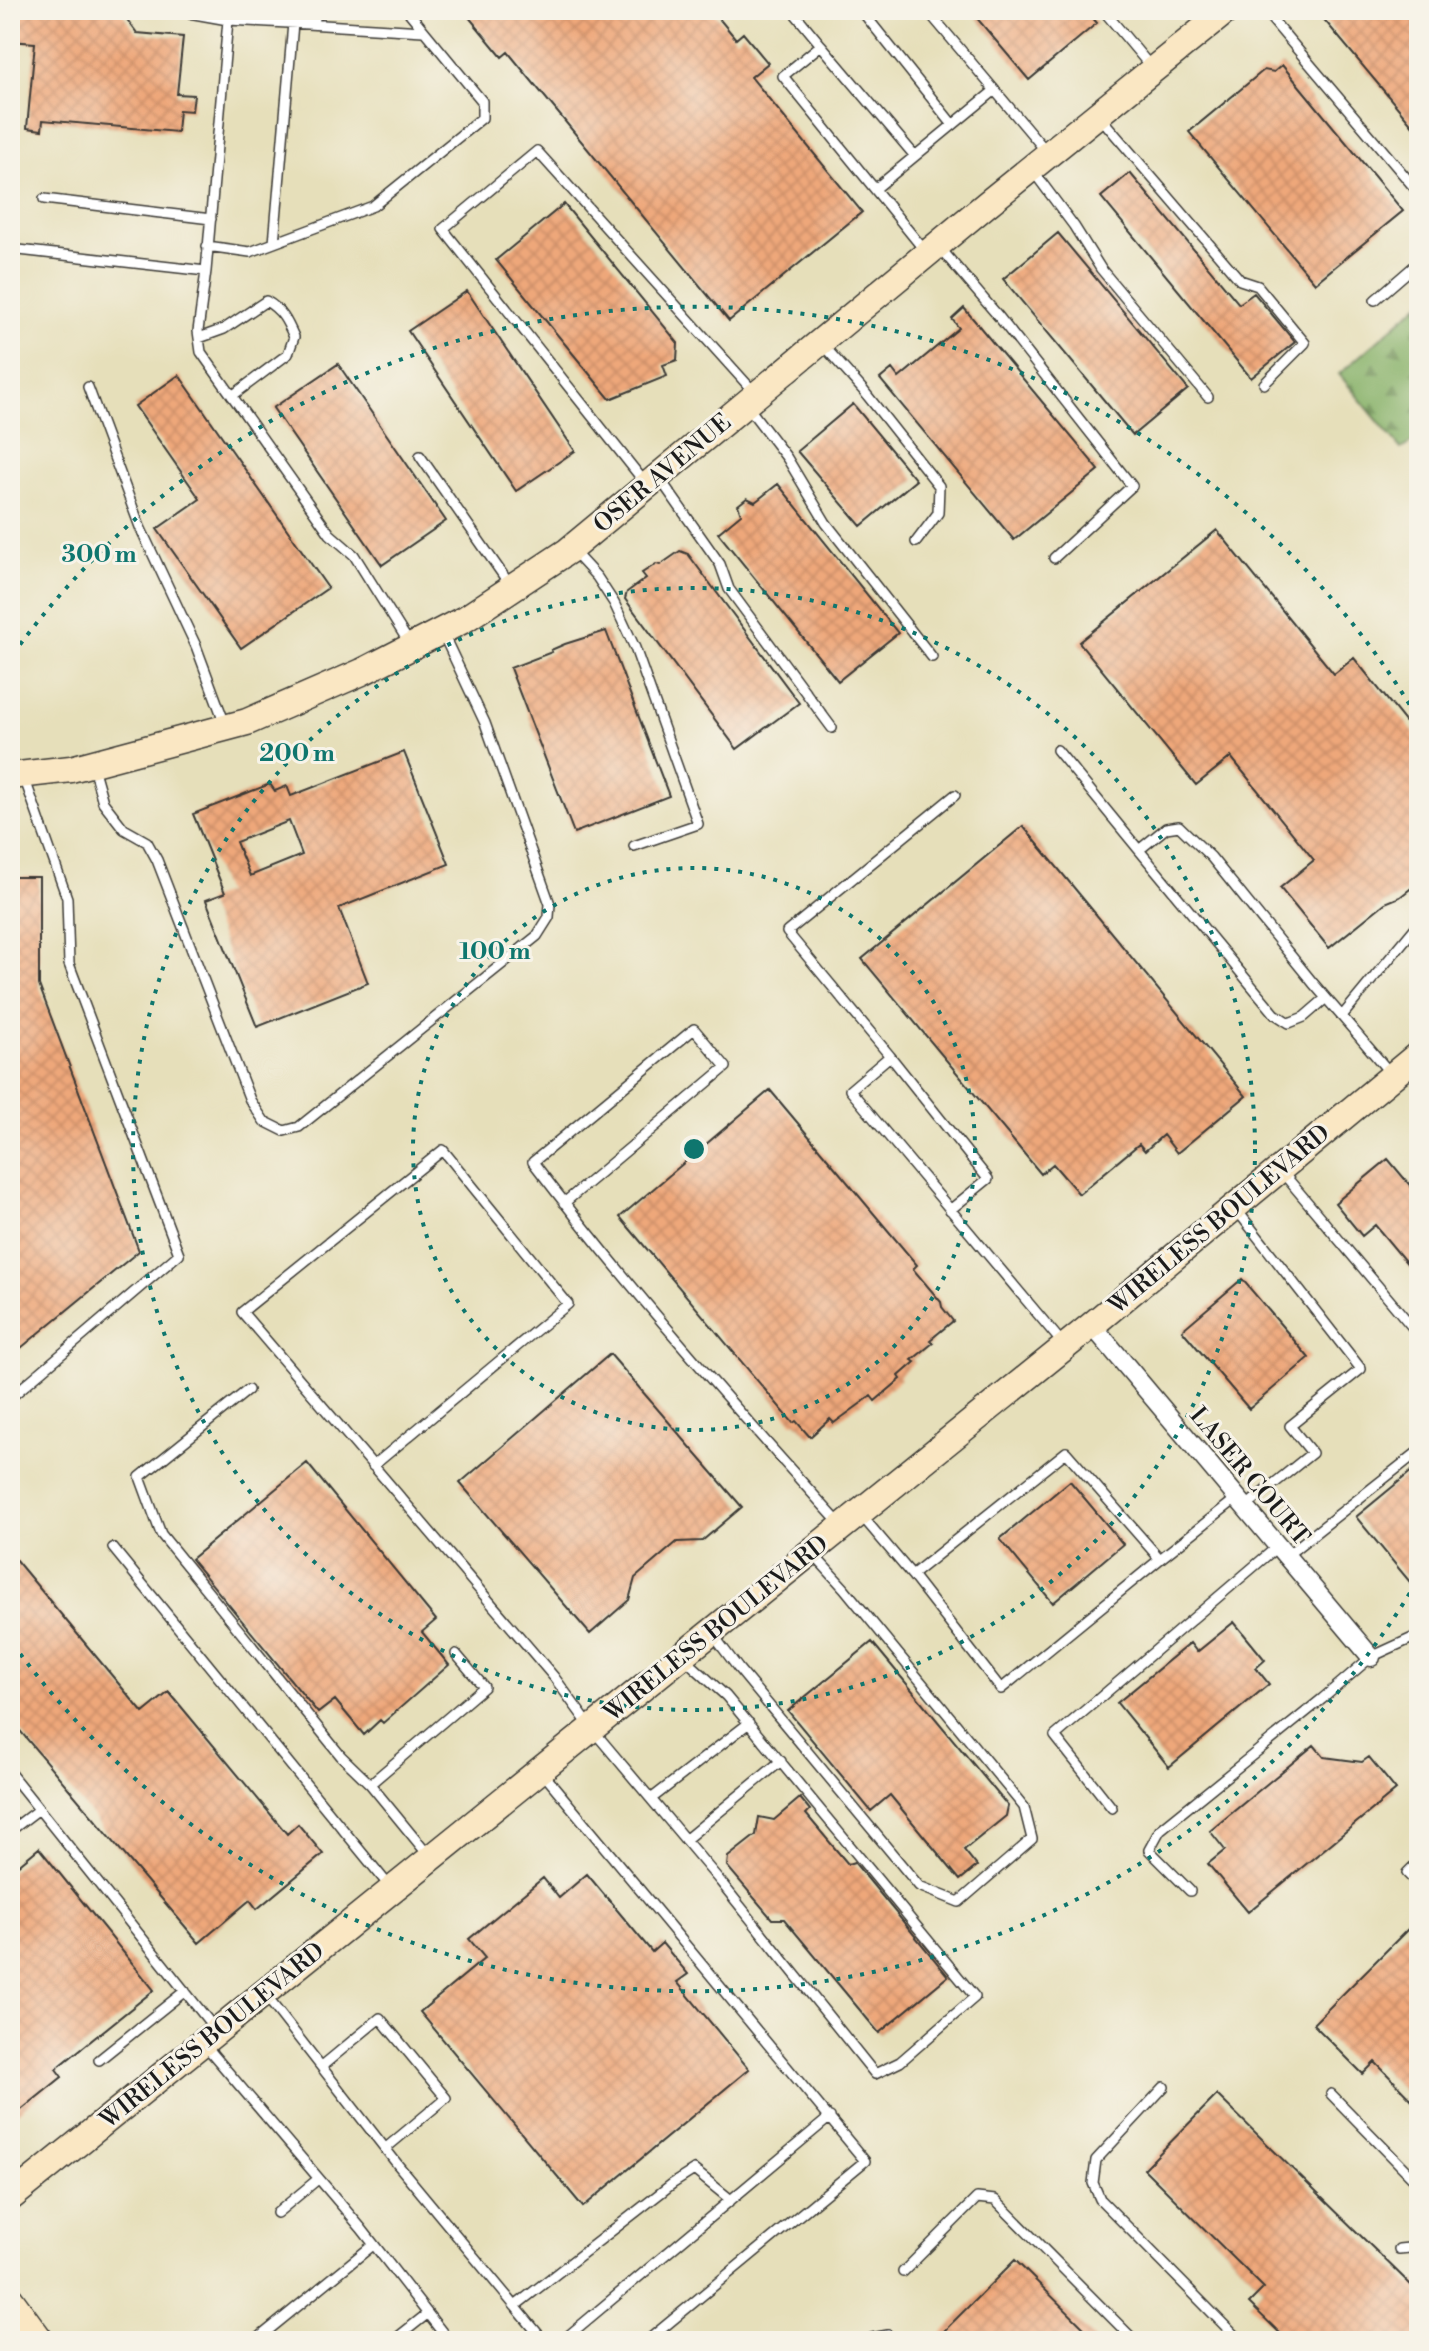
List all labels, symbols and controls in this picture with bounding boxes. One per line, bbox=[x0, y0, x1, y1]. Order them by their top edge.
street label: OSER AVENUE bbox=[588, 408, 738, 540]
text: 300 m bbox=[61, 540, 137, 570]
text: 200 m bbox=[259, 739, 335, 769]
text: 100 m bbox=[459, 937, 531, 967]
street label: WIRELESS BOULEVARD bbox=[1102, 1118, 1336, 1322]
centre of rings bbox=[680, 1135, 708, 1163]
street label: LASER COURT bbox=[1183, 1401, 1316, 1552]
street label: WIRELESS BOULEVARD bbox=[598, 1529, 835, 1729]
street label: WIRELESS BOULEVARD bbox=[94, 1936, 331, 2136]

